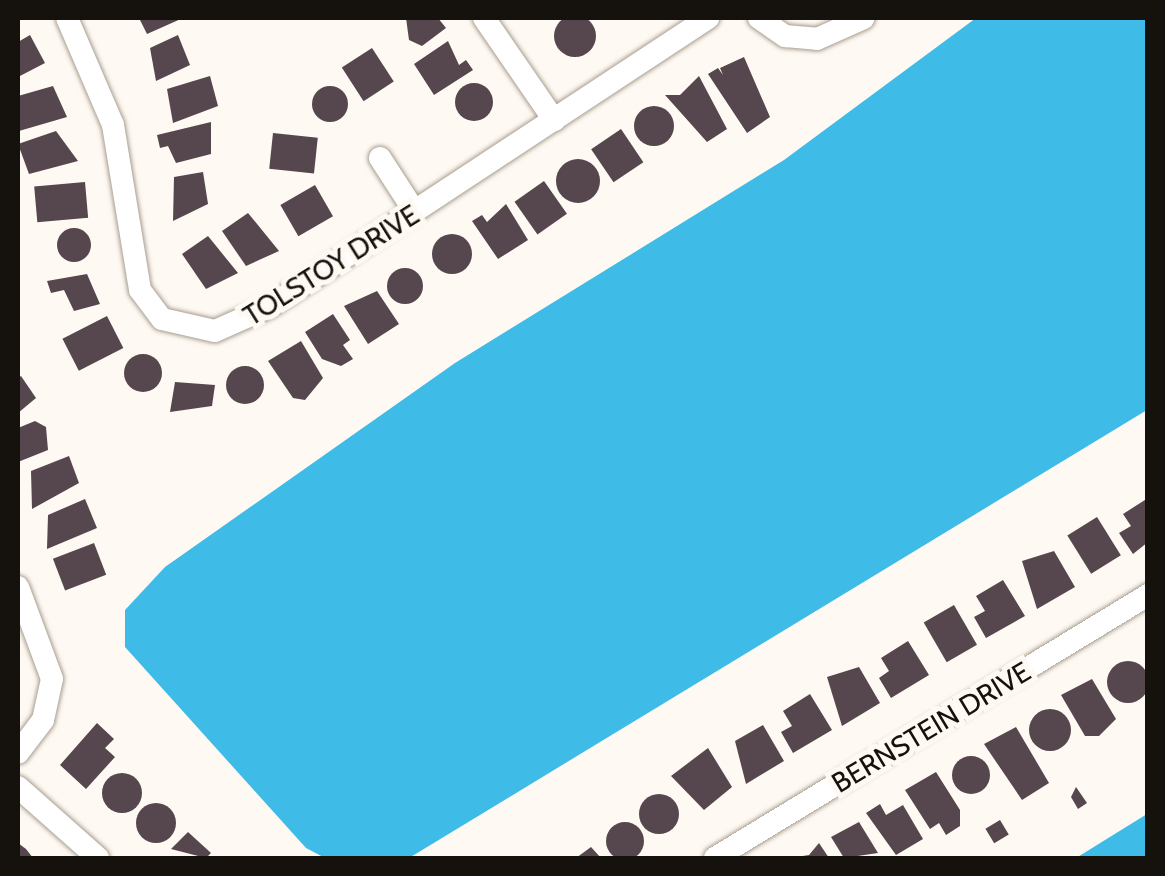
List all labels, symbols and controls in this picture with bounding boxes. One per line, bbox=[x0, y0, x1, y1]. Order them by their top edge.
street label: TOLSTOY DRIVE bbox=[237, 198, 425, 332]
street label: BERNSTEIN DRIVE bbox=[826, 654, 1036, 800]

